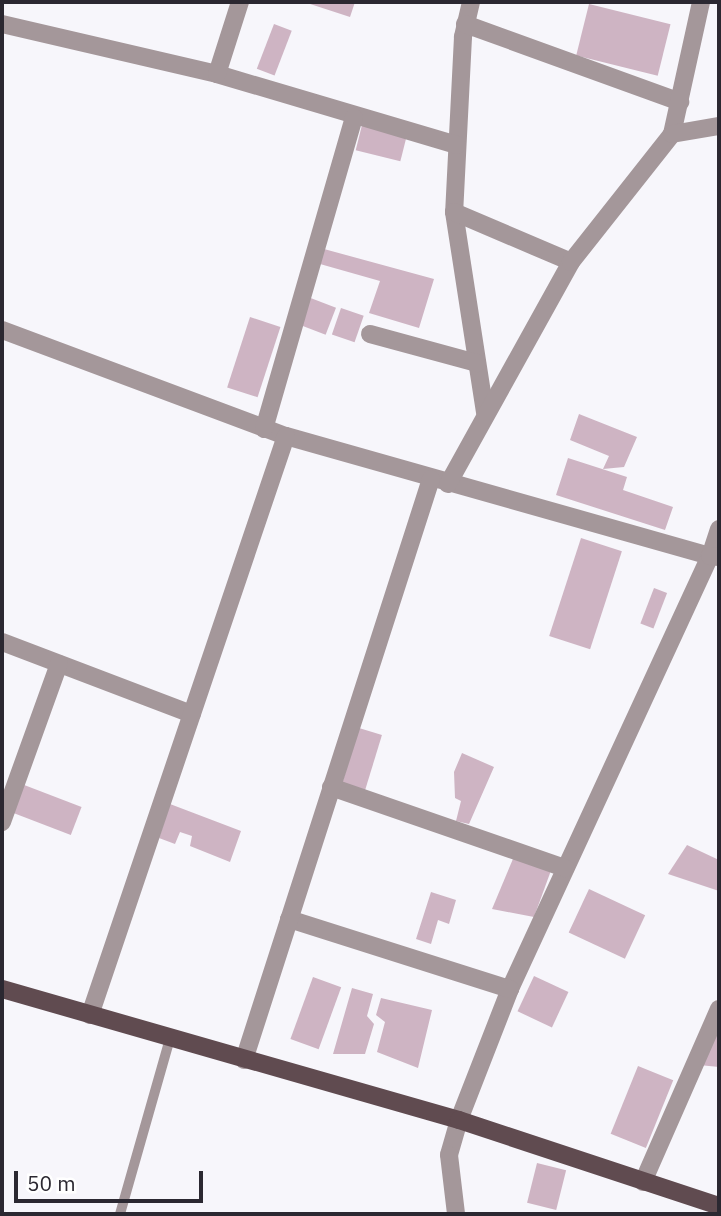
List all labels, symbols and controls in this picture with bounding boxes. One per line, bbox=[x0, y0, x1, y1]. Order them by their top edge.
scale bar bbox=[18, 1156, 206, 1200]
text: 50 m bbox=[27, 1169, 76, 1197]

